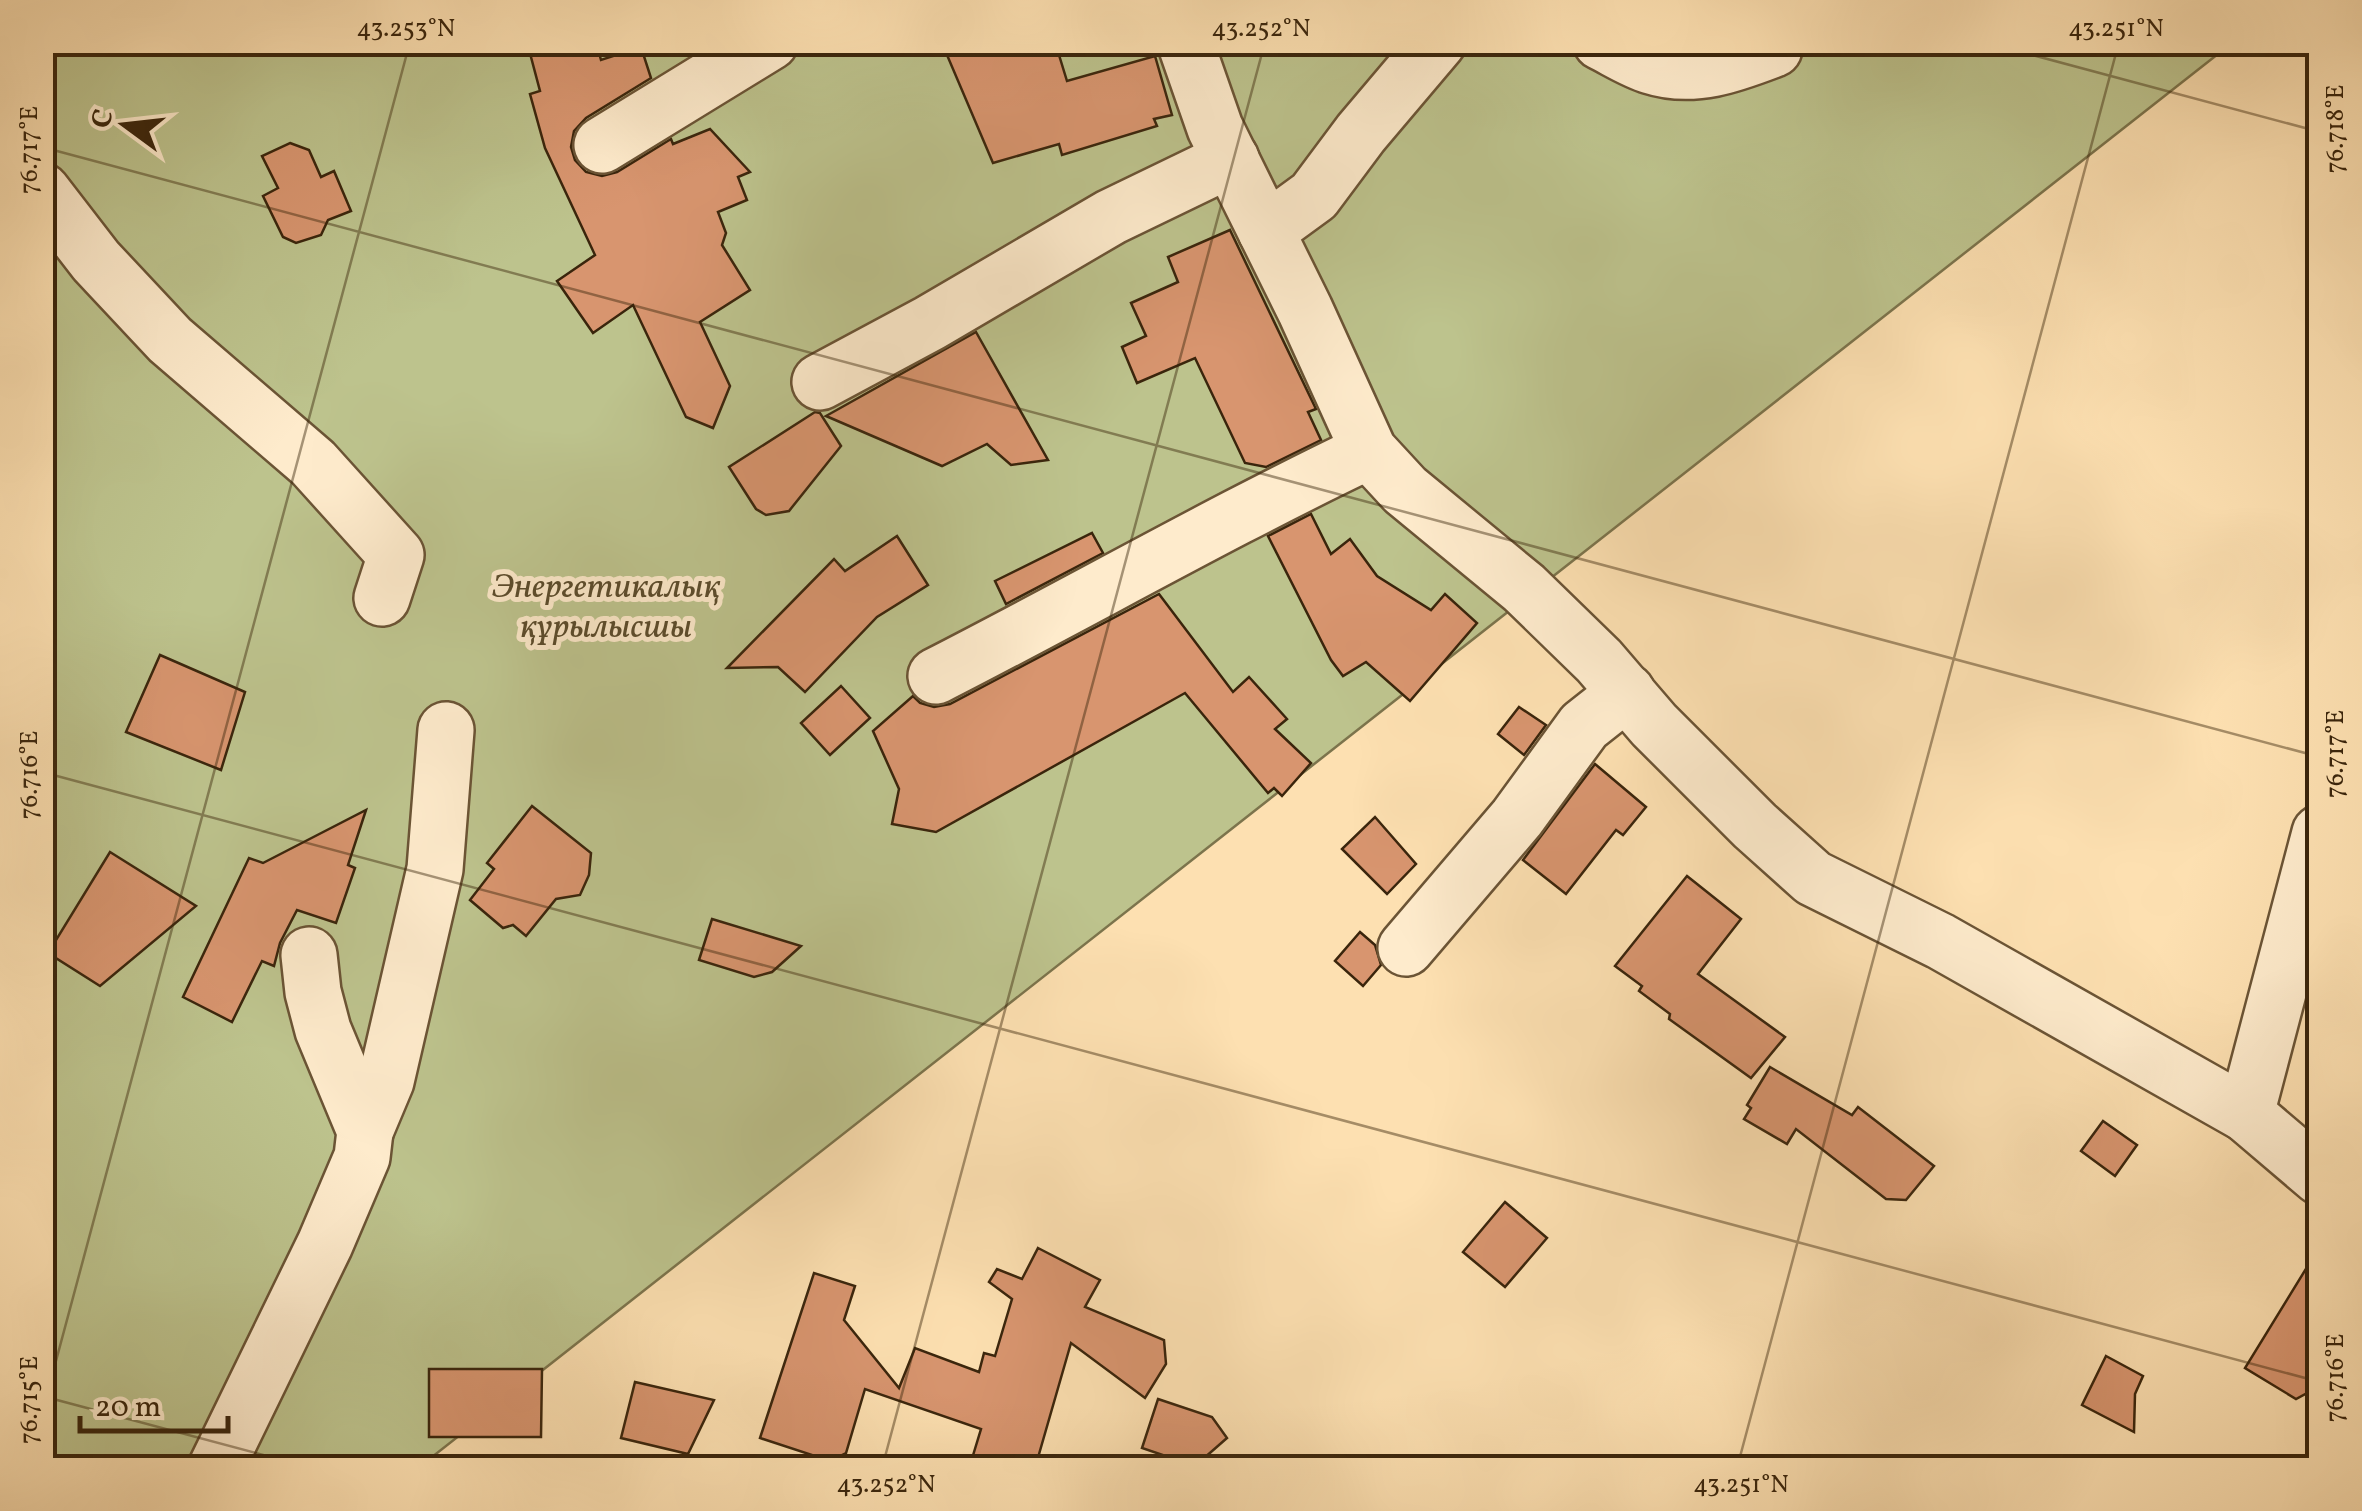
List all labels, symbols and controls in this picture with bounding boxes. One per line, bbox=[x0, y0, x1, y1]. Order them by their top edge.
text: 43.253°N bbox=[357, 12, 455, 47]
text: 43.252°N bbox=[1212, 12, 1310, 47]
text: 43.251°N bbox=[2068, 12, 2164, 47]
north arrow bbox=[75, 75, 175, 175]
text: 76.718°E bbox=[2319, 84, 2354, 174]
text: С bbox=[82, 105, 124, 133]
text: 76.717°E bbox=[13, 106, 48, 194]
park label: Энергетикалық құрылысшы bbox=[492, 564, 721, 652]
text: 76.717°E bbox=[2319, 710, 2354, 798]
text: 76.716°E bbox=[13, 730, 48, 820]
text: 76.716°E bbox=[2319, 1333, 2354, 1423]
text: 76.715°E bbox=[13, 1356, 48, 1444]
scale bar bbox=[80, 1371, 228, 1433]
text: 20 m bbox=[95, 1387, 161, 1429]
text: 43.252°N bbox=[837, 1468, 935, 1503]
text: 43.251°N bbox=[1693, 1468, 1789, 1503]

